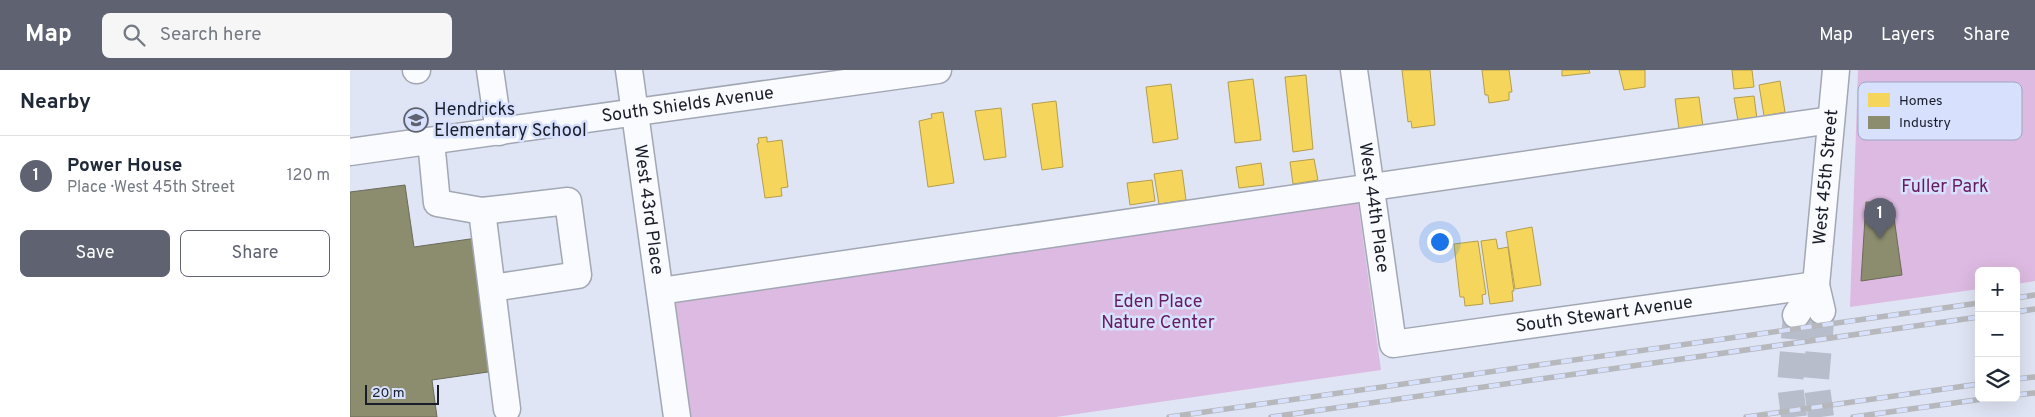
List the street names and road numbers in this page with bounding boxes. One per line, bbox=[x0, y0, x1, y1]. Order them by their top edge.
street label: South Shields Avenue bbox=[600, 82, 775, 128]
street label: West 45th Street bbox=[1808, 108, 1844, 246]
street label: West 44th Place bbox=[1353, 141, 1394, 274]
street label: West 43rd Place bbox=[628, 143, 669, 276]
street label: South Stewart Avenue bbox=[1514, 291, 1694, 338]

